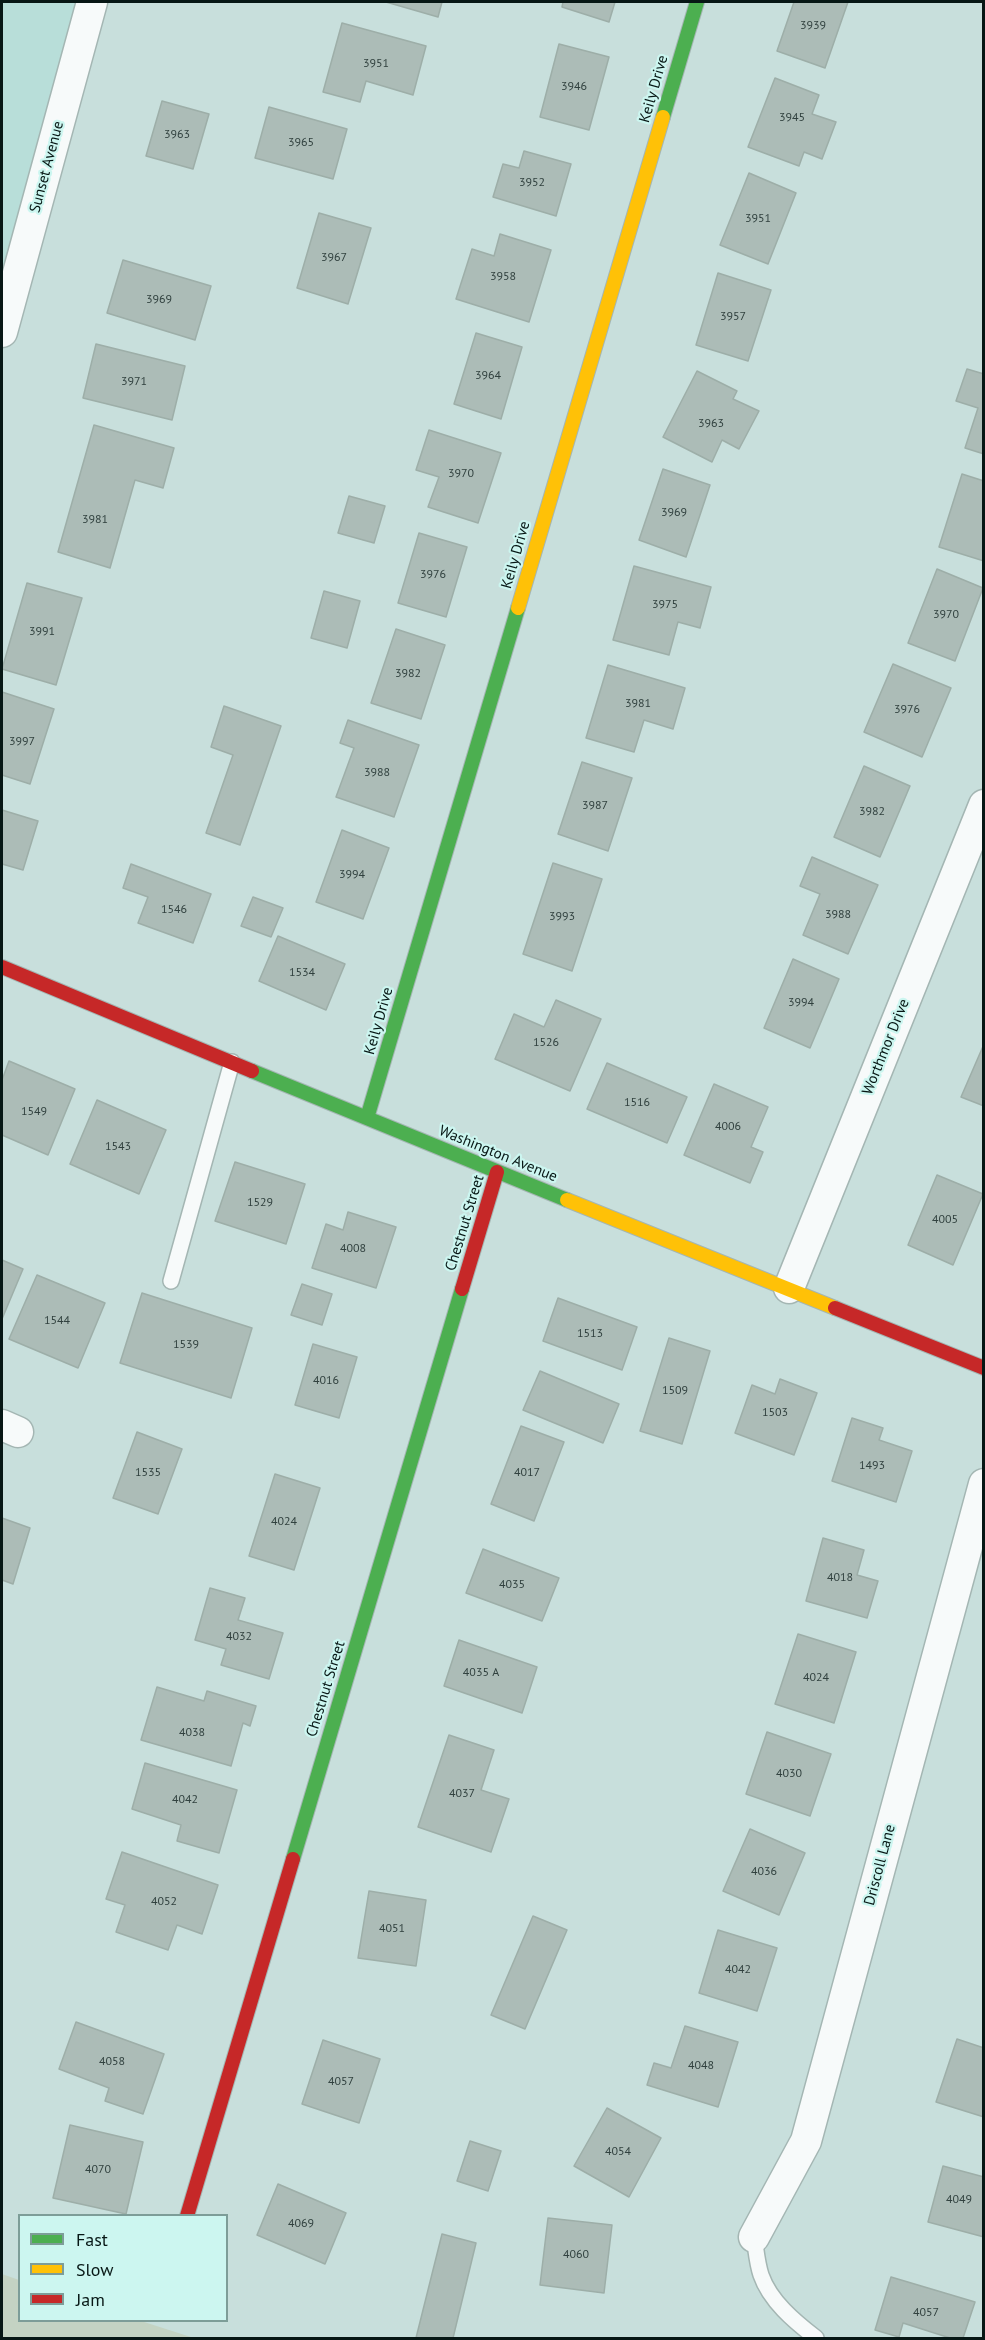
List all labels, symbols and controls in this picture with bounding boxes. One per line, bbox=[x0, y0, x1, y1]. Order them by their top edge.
house number: 3939 bbox=[800, 19, 826, 33]
street label: Keily Drive bbox=[636, 53, 672, 125]
house number: 3951 bbox=[363, 57, 389, 71]
house number: 3946 bbox=[561, 80, 587, 94]
house number: 3945 bbox=[779, 111, 805, 125]
street label: Sunset Avenue bbox=[26, 119, 68, 215]
house number: 3963 bbox=[164, 128, 190, 142]
house number: 3965 bbox=[288, 136, 314, 150]
house number: 3952 bbox=[519, 176, 545, 190]
house number: 3951 bbox=[745, 212, 771, 226]
house number: 3967 bbox=[321, 251, 347, 265]
house number: 3958 bbox=[490, 270, 516, 284]
house number: 3969 bbox=[146, 293, 172, 307]
house number: 3957 bbox=[720, 310, 746, 324]
house number: 3964 bbox=[475, 369, 501, 383]
house number: 3971 bbox=[121, 375, 147, 389]
house number: 3963 bbox=[698, 417, 724, 431]
house number: 3970 bbox=[448, 467, 474, 481]
house number: 3969 bbox=[661, 506, 687, 520]
house number: 3981 bbox=[82, 513, 108, 527]
street label: Keily Drive bbox=[498, 519, 534, 591]
house number: 3976 bbox=[420, 568, 446, 582]
house number: 3975 bbox=[652, 598, 678, 612]
house number: 3970 bbox=[933, 608, 959, 622]
house number: 3991 bbox=[29, 625, 55, 639]
house number: 3982 bbox=[395, 667, 421, 681]
house number: 3981 bbox=[625, 697, 651, 711]
house number: 3976 bbox=[894, 703, 920, 717]
house number: 3997 bbox=[9, 735, 35, 749]
house number: 3988 bbox=[364, 766, 390, 780]
house number: 3987 bbox=[582, 799, 608, 813]
house number: 3982 bbox=[859, 805, 885, 819]
house number: 3994 bbox=[339, 868, 365, 882]
house number: 1546 bbox=[161, 903, 187, 917]
house number: 3988 bbox=[825, 908, 851, 922]
house number: 3993 bbox=[549, 910, 575, 924]
house number: 1534 bbox=[289, 966, 315, 980]
street label: Keily Drive bbox=[361, 985, 397, 1057]
house number: 3994 bbox=[788, 996, 814, 1010]
street label: Worthmor Drive bbox=[859, 997, 913, 1097]
house number: 1526 bbox=[533, 1036, 559, 1050]
house number: 1516 bbox=[624, 1096, 650, 1110]
house number: 1549 bbox=[21, 1105, 47, 1119]
house number: 4006 bbox=[715, 1120, 741, 1134]
street label: Washington Avenue bbox=[436, 1122, 560, 1186]
house number: 1543 bbox=[105, 1140, 131, 1154]
street label: Chestnut Street bbox=[442, 1173, 488, 1273]
house number: 1529 bbox=[247, 1196, 273, 1210]
house number: 4005 bbox=[932, 1213, 958, 1227]
house number: 4008 bbox=[340, 1242, 366, 1256]
house number: 1544 bbox=[44, 1314, 70, 1328]
house number: 1513 bbox=[577, 1327, 603, 1341]
house number: 1539 bbox=[173, 1338, 199, 1352]
house number: 4016 bbox=[313, 1374, 339, 1388]
house number: 1509 bbox=[662, 1384, 688, 1398]
house number: 1503 bbox=[762, 1406, 788, 1420]
house number: 1493 bbox=[859, 1459, 885, 1473]
house number: 1535 bbox=[135, 1466, 161, 1480]
house number: 4017 bbox=[514, 1466, 540, 1480]
house number: 4024 bbox=[271, 1515, 297, 1529]
house number: 4018 bbox=[827, 1571, 853, 1585]
house number: 4035 bbox=[499, 1578, 525, 1592]
house number: 4032 bbox=[226, 1630, 252, 1644]
street label: Chestnut Street bbox=[303, 1639, 349, 1739]
house number: 4035 A bbox=[463, 1666, 499, 1680]
house number: 4024 bbox=[803, 1671, 829, 1685]
house number: 4038 bbox=[179, 1726, 205, 1740]
house number: 4030 bbox=[776, 1767, 802, 1781]
house number: 4037 bbox=[449, 1787, 475, 1801]
house number: 4042 bbox=[172, 1793, 198, 1807]
street label: Driscoll Lane bbox=[861, 1822, 899, 1908]
house number: 4036 bbox=[751, 1865, 777, 1879]
house number: 4052 bbox=[151, 1895, 177, 1909]
house number: 4051 bbox=[379, 1922, 405, 1936]
house number: 4042 bbox=[725, 1963, 751, 1977]
house number: 4058 bbox=[99, 2055, 125, 2069]
house number: 4048 bbox=[688, 2059, 714, 2073]
house number: 4057 bbox=[328, 2075, 354, 2089]
house number: 4054 bbox=[605, 2145, 631, 2159]
house number: 4070 bbox=[85, 2163, 111, 2177]
house number: 4049 bbox=[946, 2193, 972, 2207]
legend bbox=[18, 2214, 228, 2322]
house number: 4069 bbox=[288, 2217, 314, 2231]
text: Fast bbox=[76, 2228, 108, 2251]
house number: 4060 bbox=[563, 2248, 589, 2262]
text: Slow bbox=[76, 2258, 114, 2281]
text: Jam bbox=[76, 2288, 105, 2311]
house number: 4057 bbox=[913, 2306, 939, 2320]

